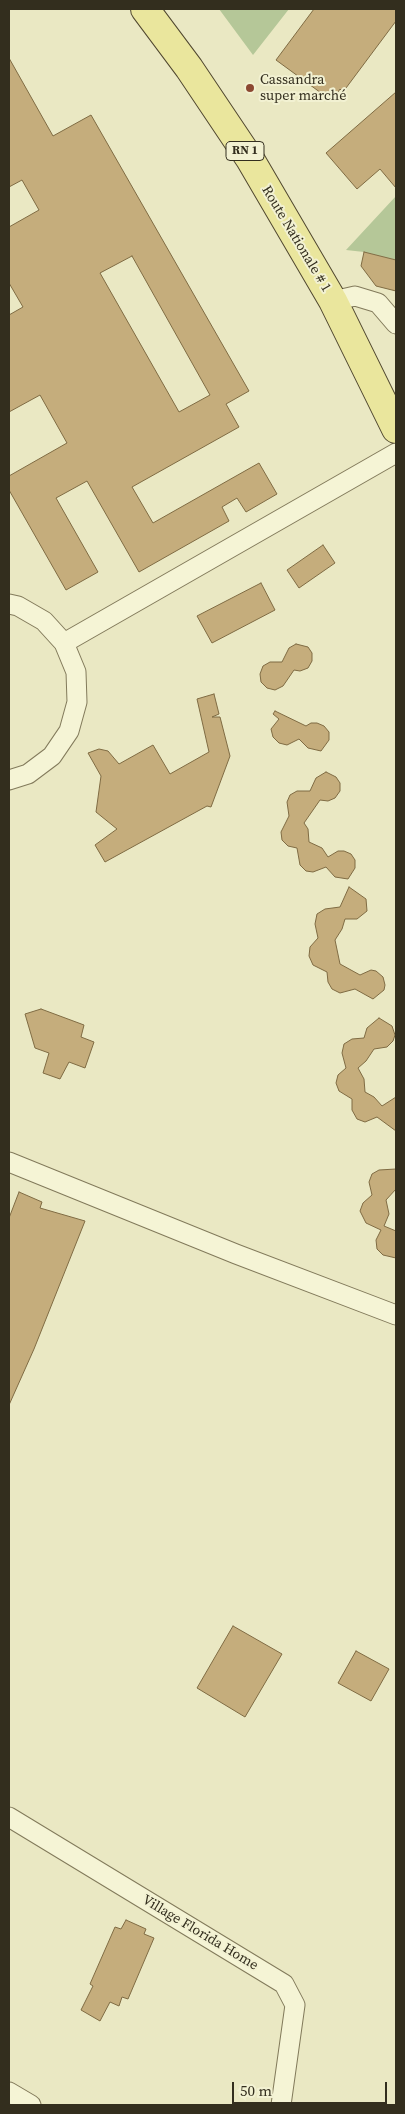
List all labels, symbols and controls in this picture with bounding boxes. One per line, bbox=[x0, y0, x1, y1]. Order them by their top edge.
place label: Cassandra super marché bbox=[260, 72, 346, 104]
marker: Cassandra super marché bbox=[244, 82, 256, 94]
road number: RN 1 bbox=[226, 142, 264, 160]
street label: Route Nationale # 1 bbox=[258, 183, 334, 295]
street label: Village Florida Home bbox=[139, 1892, 261, 1974]
scale bar bbox=[235, 2072, 390, 2104]
text: 50 m bbox=[240, 2080, 272, 2101]

